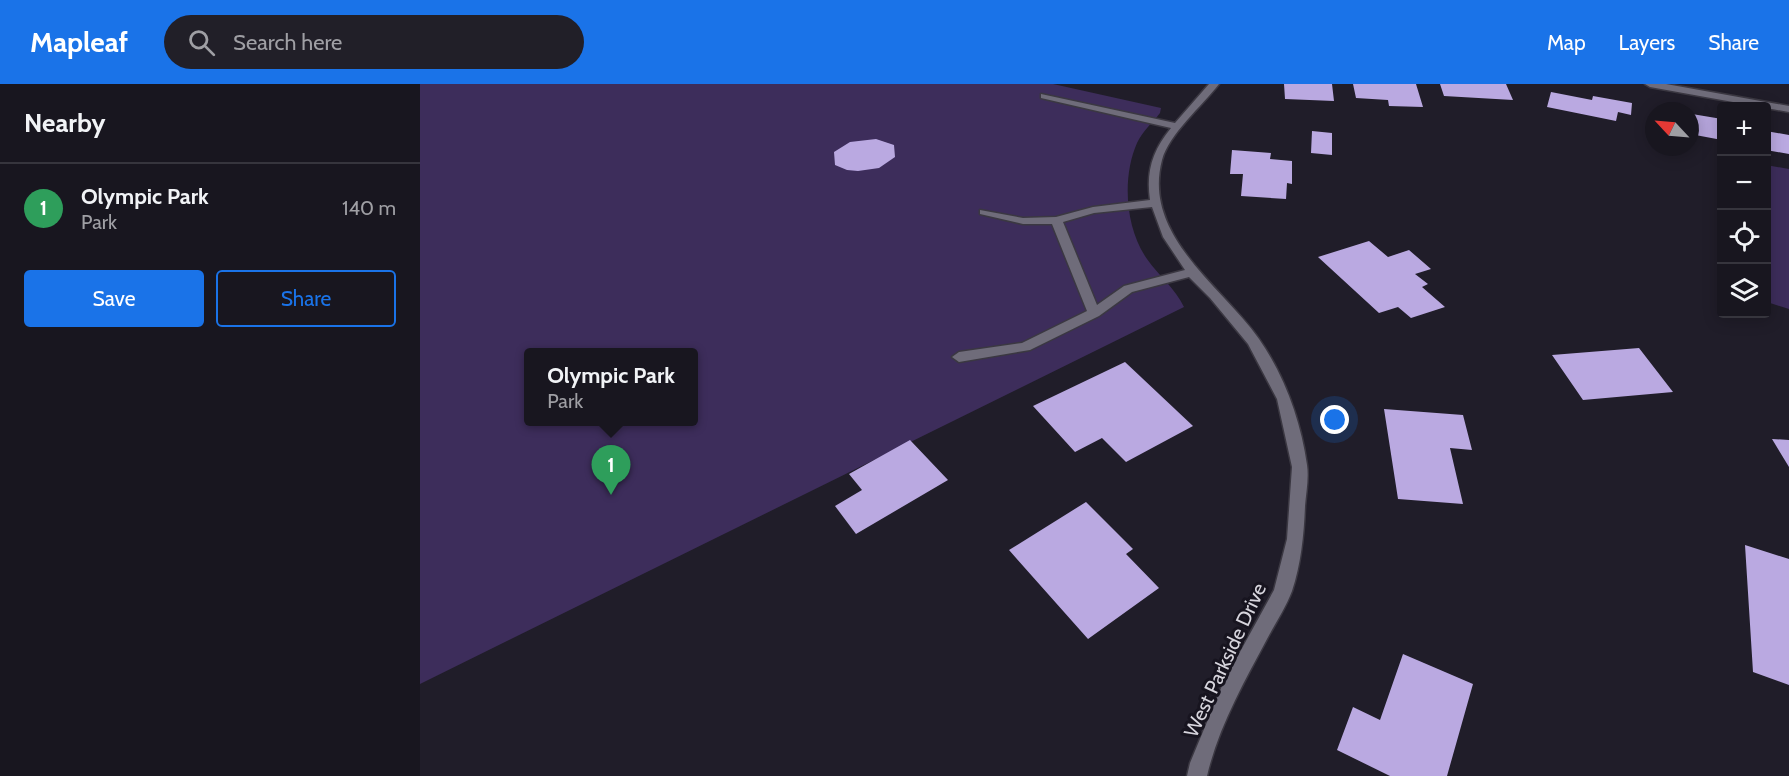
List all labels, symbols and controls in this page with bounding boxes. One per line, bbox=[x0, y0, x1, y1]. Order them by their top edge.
search box bbox=[164, 15, 584, 69]
text: Mapleaf bbox=[30, 25, 128, 59]
icon: search bbox=[185, 26, 218, 59]
text: Search here bbox=[233, 29, 342, 56]
text: Map bbox=[1547, 30, 1586, 55]
text: Layers bbox=[1619, 30, 1675, 55]
text: Share bbox=[1708, 30, 1759, 55]
north arrow bbox=[1645, 102, 1699, 156]
map controls bbox=[1717, 102, 1771, 318]
button: + bbox=[1717, 102, 1771, 156]
text: Nearby bbox=[24, 107, 105, 139]
button: − bbox=[1717, 156, 1771, 210]
text: Olympic Park bbox=[81, 183, 209, 210]
text: 1 bbox=[40, 196, 47, 220]
text: 140 m bbox=[342, 196, 396, 220]
text: Park bbox=[81, 210, 117, 234]
button: locate bbox=[1717, 210, 1771, 264]
button: layers bbox=[1717, 264, 1771, 318]
button: Save bbox=[24, 270, 204, 327]
button: Share bbox=[216, 270, 396, 327]
popup bbox=[524, 348, 698, 426]
text: Olympic Park bbox=[547, 362, 675, 389]
text: Park bbox=[547, 389, 583, 413]
your location bbox=[1320, 405, 1349, 434]
pin: 1 bbox=[592, 446, 630, 495]
street label: West Parkside Drive bbox=[1179, 579, 1271, 741]

